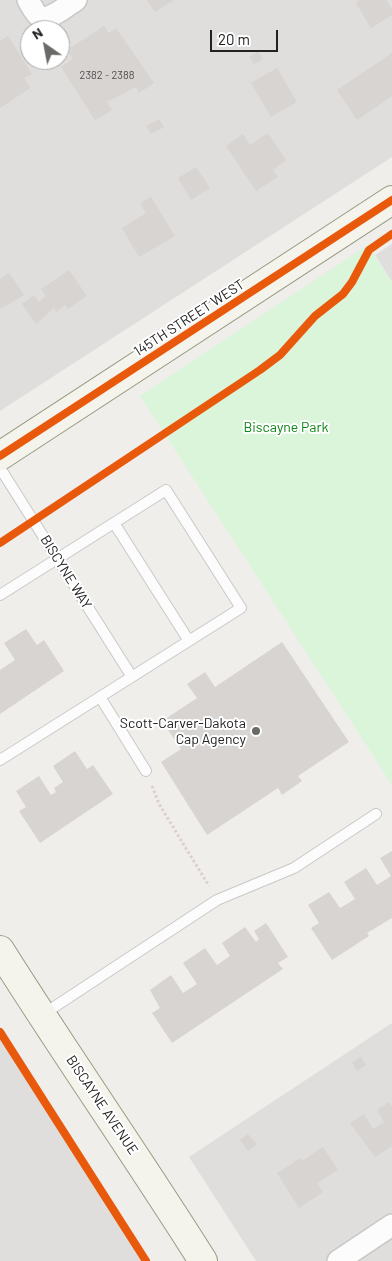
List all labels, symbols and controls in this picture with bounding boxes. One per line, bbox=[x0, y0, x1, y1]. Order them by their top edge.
north arrow bbox=[20, 20, 70, 70]
scale bar bbox=[212, 20, 280, 52]
text: N bbox=[29, 23, 46, 43]
text: 20 m bbox=[218, 30, 250, 48]
house number: 2382 - 2388 bbox=[80, 68, 134, 82]
street label: 145TH STREET WEST bbox=[131, 276, 247, 360]
park label: Biscayne Park bbox=[243, 419, 329, 435]
street label: BISCYNE WAY bbox=[37, 532, 95, 612]
place label: Scott-Carver-Dakota Cap Agency bbox=[120, 715, 246, 748]
marker: Scott-Carver-Dakota Cap Agency bbox=[250, 725, 262, 737]
street label: BISCAYNE AVENUE bbox=[63, 1052, 141, 1158]

